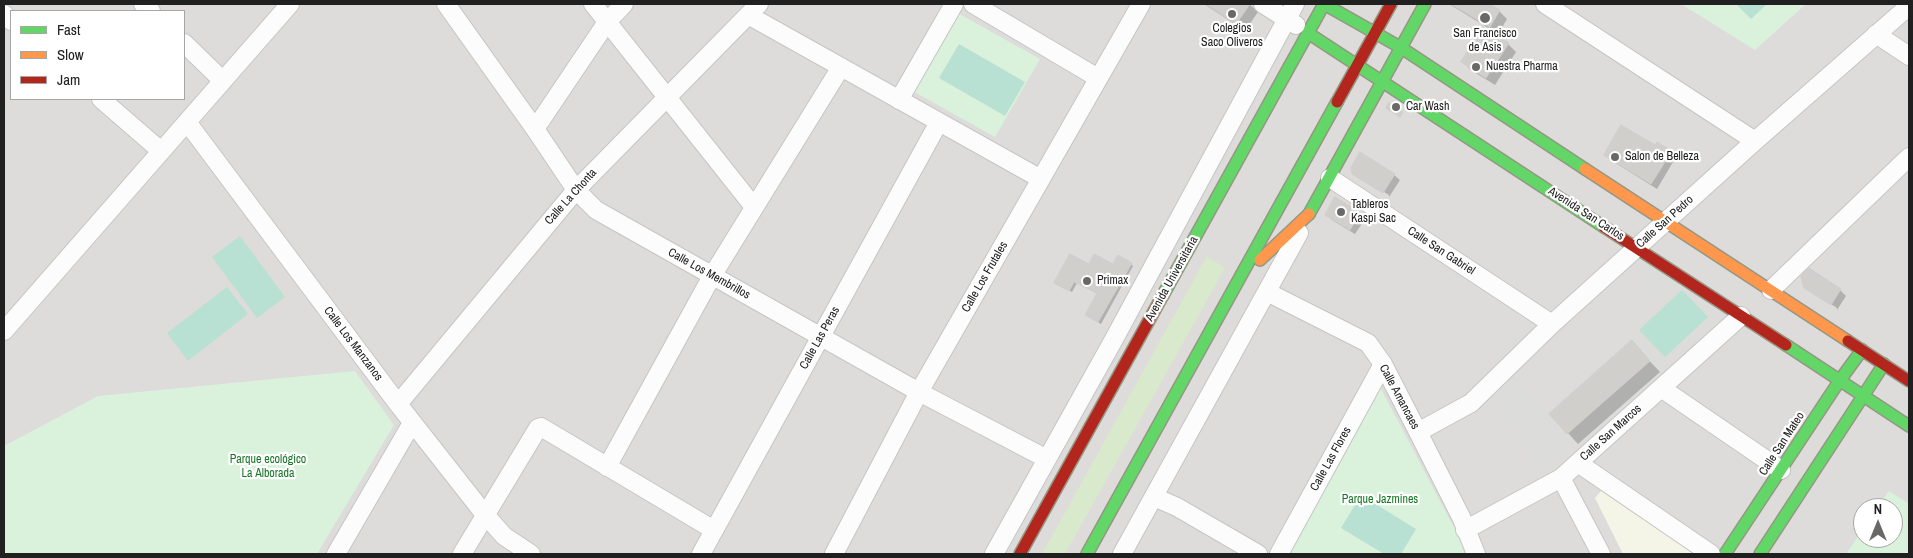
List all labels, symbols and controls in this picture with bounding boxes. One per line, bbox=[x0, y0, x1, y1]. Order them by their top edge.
marker: Colegios Saco Oliveros bbox=[1226, 8, 1238, 20]
legend bbox=[10, 10, 185, 100]
marker: San Francisco de Asis bbox=[1478, 11, 1492, 25]
text: Fast bbox=[57, 19, 80, 40]
place label: Colegios Saco Oliveros bbox=[1201, 22, 1263, 50]
place label: San Francisco de Asis bbox=[1453, 27, 1517, 55]
text: Slow bbox=[57, 44, 84, 65]
place label: Nuestra Pharma bbox=[1486, 60, 1558, 74]
marker: Nuestra Pharma bbox=[1470, 61, 1482, 73]
text: Jam bbox=[57, 69, 80, 90]
place label: Car Wash bbox=[1406, 100, 1449, 114]
marker: Car Wash bbox=[1390, 101, 1402, 113]
place label: Salon de Belleza bbox=[1625, 150, 1699, 164]
marker: Salon de Belleza bbox=[1609, 151, 1621, 163]
street label: Calle La Chonta bbox=[542, 166, 600, 228]
street label: Avenida San Carlos bbox=[1545, 184, 1627, 244]
street label: Calle San Pedro bbox=[1634, 193, 1696, 251]
place label: Tableros Kaspi Sac bbox=[1351, 198, 1396, 226]
marker: Tableros Kaspi Sac bbox=[1335, 206, 1347, 218]
street label: Calle San Gabriel bbox=[1405, 224, 1477, 278]
street label: Avenida Universitaria bbox=[1143, 234, 1201, 324]
street label: Calle Los Frutales bbox=[959, 239, 1011, 315]
street label: Calle Los Membrillos bbox=[665, 245, 753, 303]
place label: Primax bbox=[1097, 274, 1128, 288]
marker: Primax bbox=[1081, 275, 1093, 287]
street label: Calle Los Manzanos bbox=[320, 304, 386, 384]
street label: Calle Las Peras bbox=[797, 304, 843, 372]
street label: Calle Amancaes bbox=[1376, 362, 1422, 432]
street label: Calle San Marcos bbox=[1577, 402, 1645, 464]
street label: Calle San Mateo bbox=[1756, 410, 1808, 478]
street label: Calle Las Flores bbox=[1307, 424, 1355, 494]
park label: Parque ecológico La Alborada bbox=[230, 453, 306, 481]
park label: Parque Jazmines bbox=[1342, 493, 1418, 507]
north arrow bbox=[1853, 498, 1903, 548]
text: N bbox=[1874, 500, 1882, 518]

